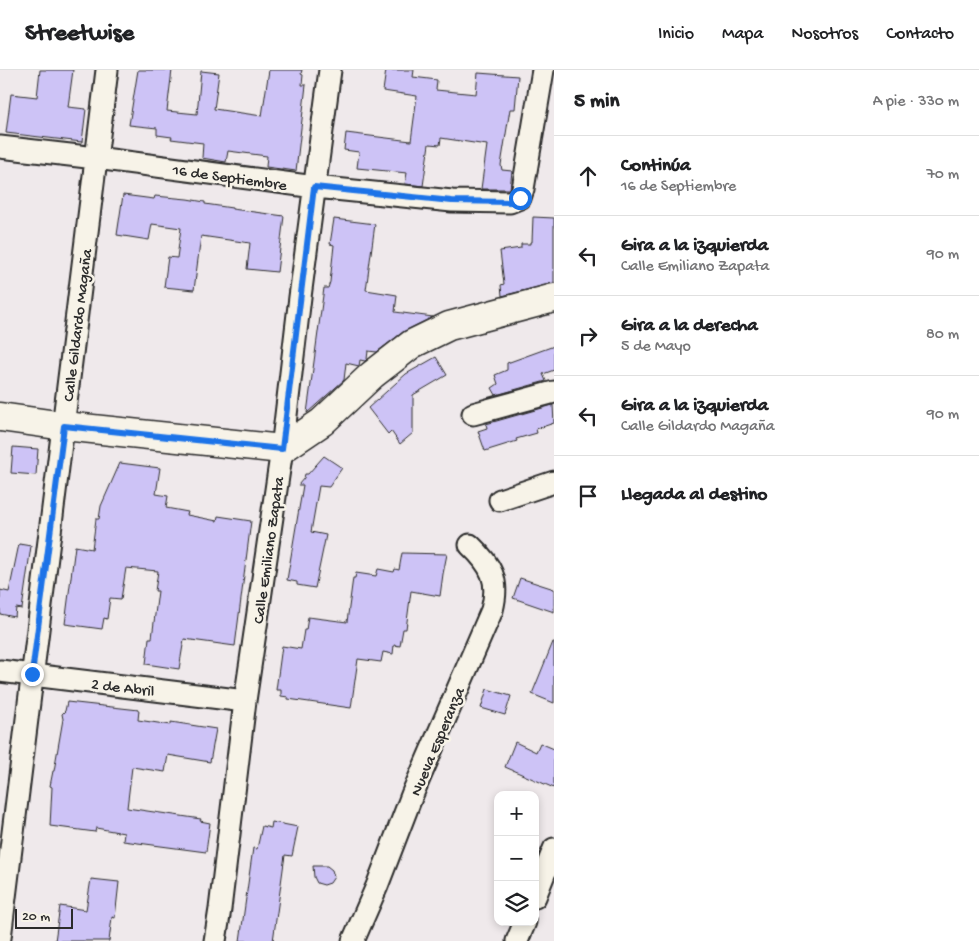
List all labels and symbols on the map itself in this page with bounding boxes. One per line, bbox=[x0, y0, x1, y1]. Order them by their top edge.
street label: 16 de Septiembre bbox=[170, 162, 289, 197]
route start bbox=[509, 187, 532, 210]
street label: Calle Gildardo Magaña bbox=[61, 247, 98, 403]
street label: Calle Emiliano Zapata bbox=[251, 475, 290, 625]
route end bbox=[21, 663, 44, 686]
street label: 2 de Abril bbox=[90, 676, 155, 703]
street label: Nueva Esperanza bbox=[408, 684, 471, 799]
scale bar bbox=[15, 906, 72, 929]

